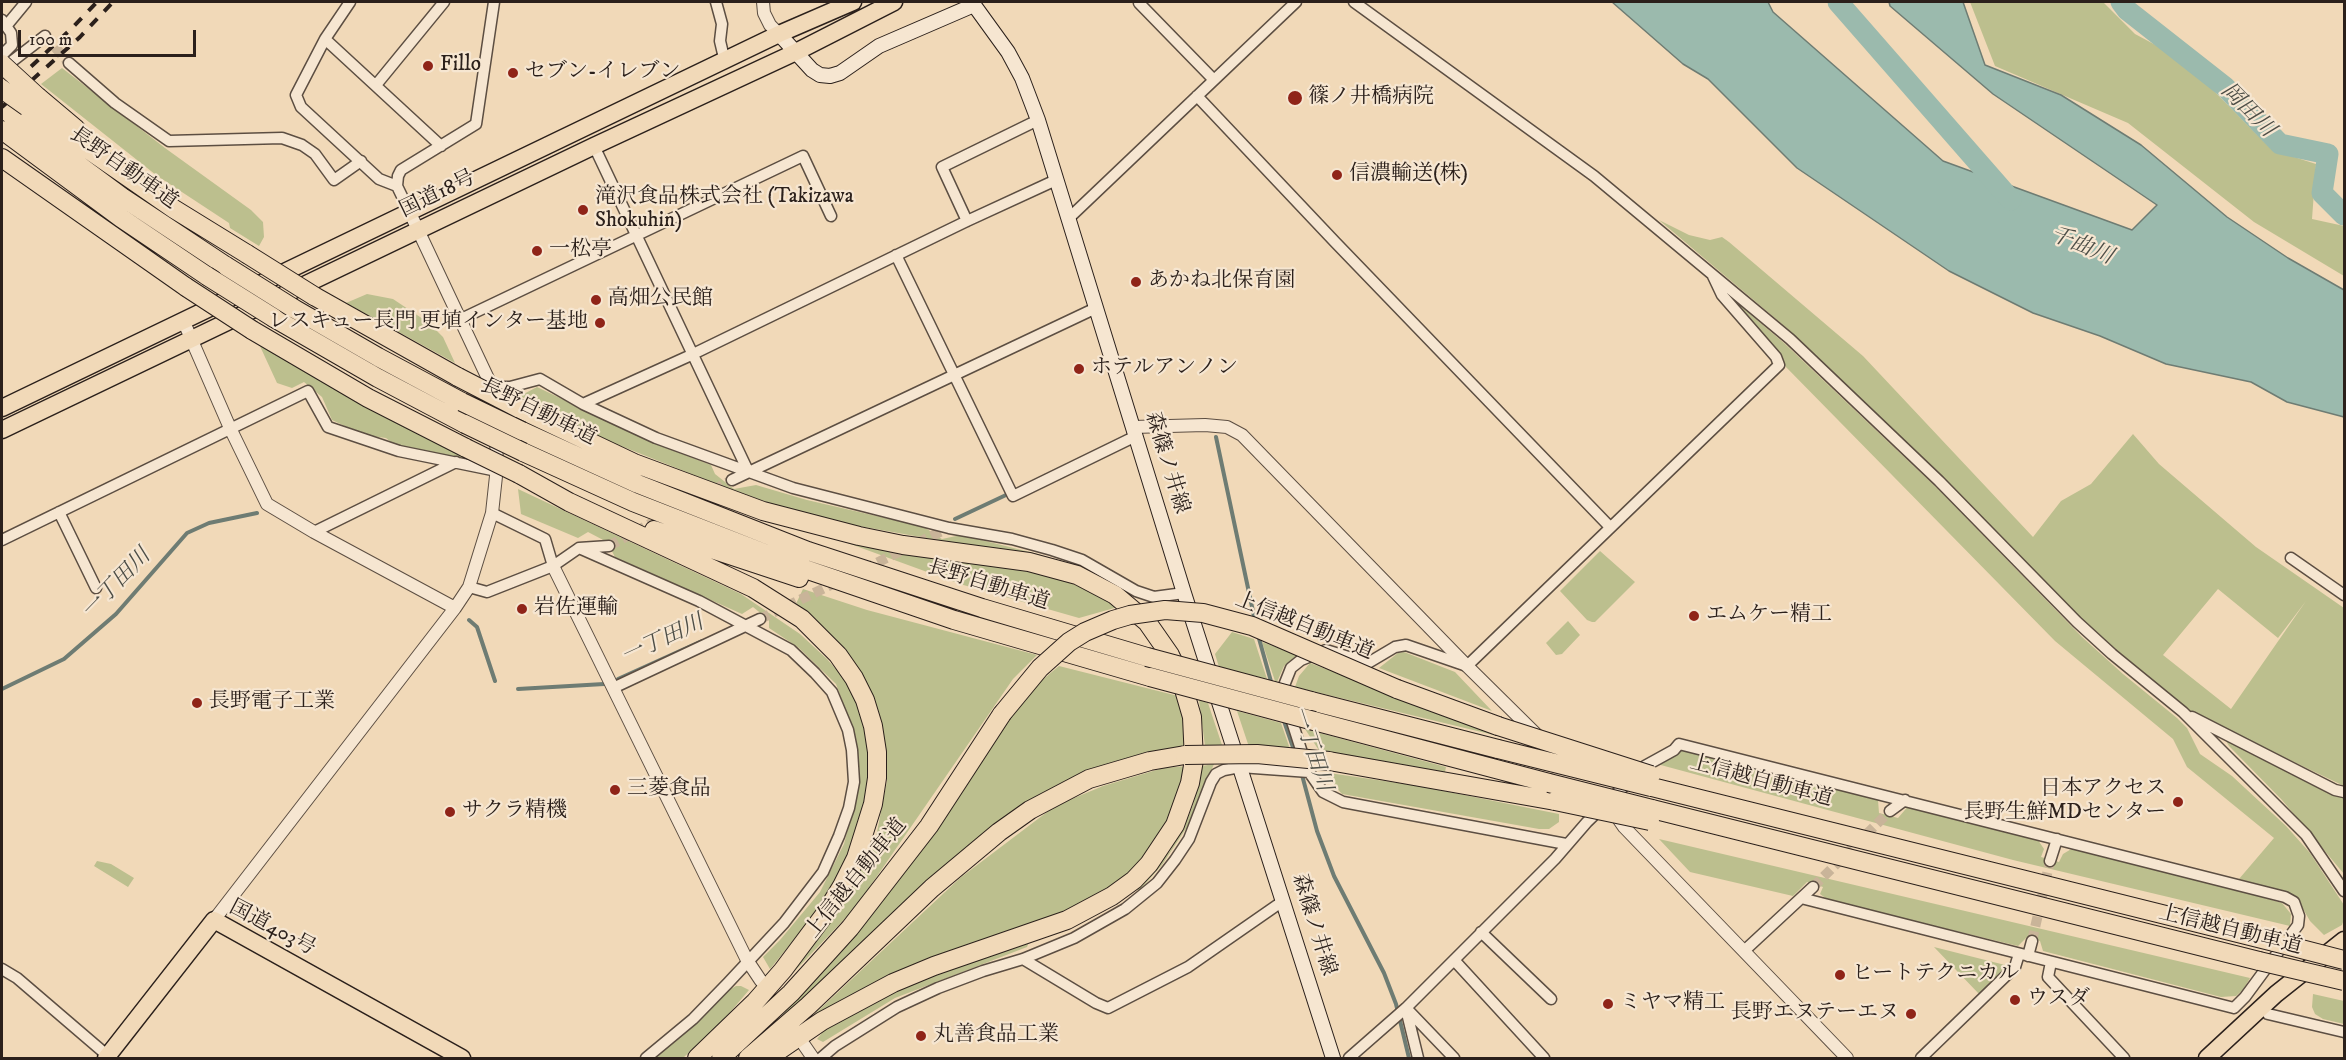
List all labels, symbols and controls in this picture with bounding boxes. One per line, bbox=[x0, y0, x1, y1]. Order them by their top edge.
scale bar bbox=[21, 18, 200, 56]
text: 100 m bbox=[29, 29, 72, 51]
place label: Fillo bbox=[440, 53, 481, 79]
marker: Fillo bbox=[421, 59, 435, 73]
place label: セブン-イレブン bbox=[525, 60, 681, 86]
marker: セブン-イレブン bbox=[506, 66, 520, 80]
water label: 岡田川 bbox=[2214, 78, 2280, 144]
place label: 篠ノ井橋病院 bbox=[1308, 85, 1434, 111]
marker: 篠ノ井橋病院 bbox=[1286, 89, 1304, 107]
street label: 長野自動車道 bbox=[64, 123, 182, 215]
place label: 信濃輸送(株) bbox=[1349, 162, 1468, 188]
street label: 国道18号 bbox=[396, 166, 480, 224]
marker: 信濃輸送(株) bbox=[1330, 168, 1344, 182]
place label: 滝沢食品株式会社 (Takizawa Shokuhin) bbox=[595, 185, 854, 235]
marker: 滝沢食品株式会社 (Takizawa Shokuhin) bbox=[576, 203, 590, 217]
water label: 千曲川 bbox=[2045, 222, 2117, 272]
place label: 一松亭 bbox=[549, 238, 612, 264]
marker: 一松亭 bbox=[530, 244, 544, 258]
place label: あかね北保育園 bbox=[1148, 269, 1295, 295]
marker: あかね北保育園 bbox=[1129, 275, 1143, 289]
place label: 高畑公民館 bbox=[608, 287, 713, 313]
marker: 高畑公民館 bbox=[589, 293, 603, 307]
place label: レスキュー長門 更埴インター基地 bbox=[268, 310, 588, 336]
marker: レスキュー長門 更埴インター基地 bbox=[593, 316, 607, 330]
place label: ホテルアンノン bbox=[1091, 356, 1238, 382]
marker: ホテルアンノン bbox=[1072, 362, 1086, 376]
street label: 長野自動車道 bbox=[476, 374, 600, 452]
street label: 森篠ノ井線 bbox=[1139, 409, 1193, 517]
water label: 一丁田川 bbox=[77, 544, 157, 626]
street label: 長野自動車道 bbox=[924, 556, 1052, 616]
street label: 上信越自動車道 bbox=[1231, 588, 1377, 666]
place label: 岩佐運輸 bbox=[534, 596, 618, 622]
marker: 岩佐運輸 bbox=[515, 602, 529, 616]
place label: エムケー精工 bbox=[1706, 603, 1832, 629]
marker: エムケー精工 bbox=[1687, 609, 1701, 623]
water label: 一丁田川 bbox=[618, 610, 708, 672]
place label: 長野電子工業 bbox=[209, 690, 335, 716]
marker: 長野電子工業 bbox=[190, 696, 204, 710]
water label: 一丁田川 bbox=[1284, 703, 1336, 795]
street label: 上信越自動車道 bbox=[1687, 751, 1835, 813]
place label: 三菱食品 bbox=[627, 777, 711, 803]
place label: 日本アクセス 長野生鮮MDセンター bbox=[1963, 777, 2166, 827]
marker: 三菱食品 bbox=[608, 783, 622, 797]
marker: 日本アクセス 長野生鮮MDセンター bbox=[2171, 795, 2185, 809]
place label: サクラ精機 bbox=[462, 799, 567, 825]
marker: サクラ精機 bbox=[443, 805, 457, 819]
street label: 上信越自動車道 bbox=[801, 814, 913, 944]
street label: 森篠ノ井線 bbox=[1286, 871, 1340, 979]
street label: 国道403号 bbox=[224, 896, 320, 962]
street label: 上信越自動車道 bbox=[2156, 901, 2304, 961]
place label: ヒートテクニカル bbox=[1852, 962, 2019, 988]
marker: ヒートテクニカル bbox=[1833, 968, 1847, 982]
place label: ウスダ bbox=[2027, 987, 2090, 1013]
place label: ミヤマ精工 bbox=[1620, 991, 1725, 1017]
marker: ウスダ bbox=[2008, 993, 2022, 1007]
marker: ミヤマ精工 bbox=[1601, 997, 1615, 1011]
place label: 長野エヌテーエヌ bbox=[1731, 1001, 1899, 1027]
marker: 長野エヌテーエヌ bbox=[1904, 1007, 1918, 1021]
place label: 丸善食品工業 bbox=[933, 1023, 1059, 1049]
marker: 丸善食品工業 bbox=[914, 1029, 928, 1043]

